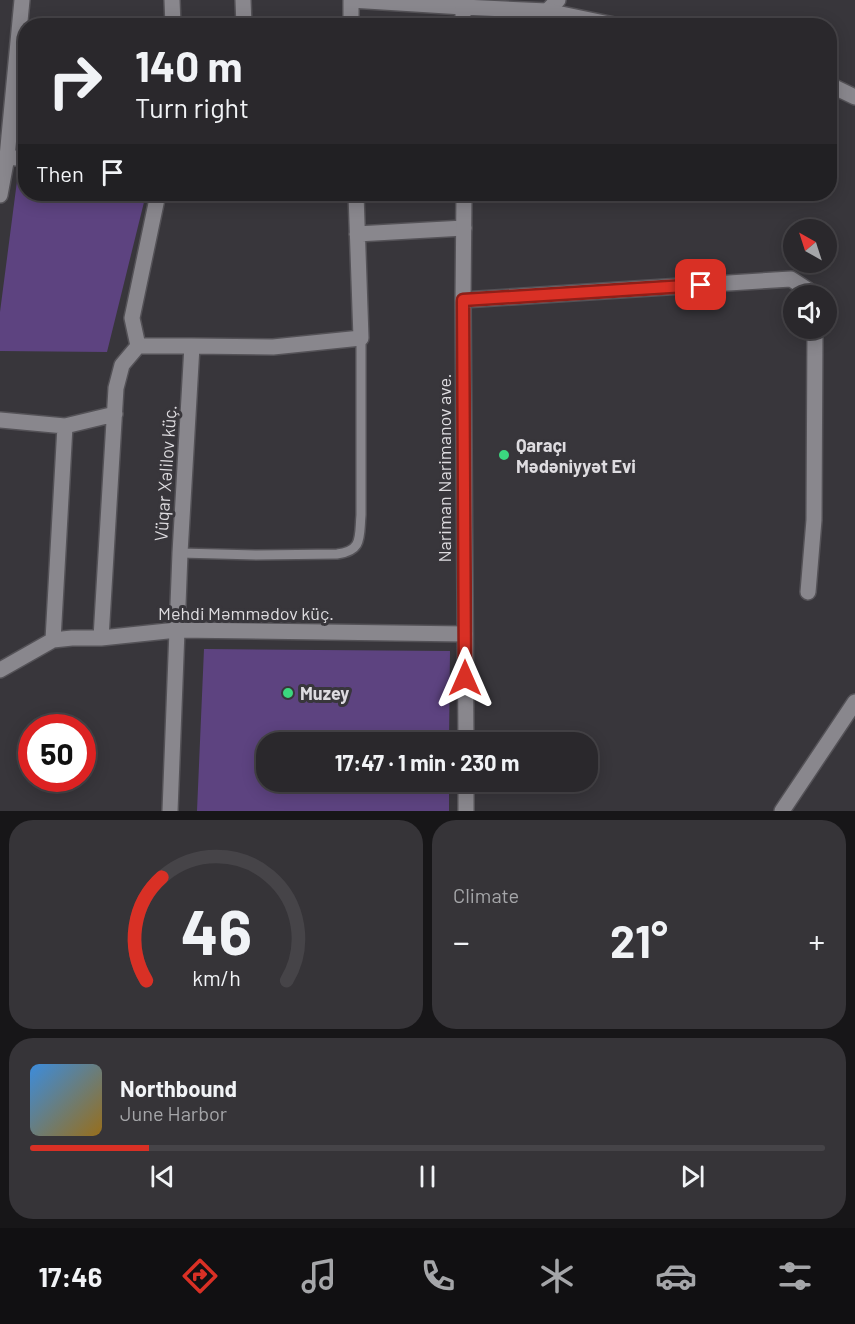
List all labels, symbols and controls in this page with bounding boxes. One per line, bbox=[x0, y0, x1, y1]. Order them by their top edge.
text: 140 m bbox=[135, 40, 243, 90]
icon: right bbox=[36, 42, 114, 120]
text: Turn right bbox=[135, 91, 249, 123]
icon: arrive bbox=[96, 156, 129, 189]
text: Then bbox=[36, 160, 84, 186]
north arrow bbox=[783, 219, 837, 273]
map controls bbox=[783, 219, 837, 339]
pin bbox=[675, 259, 726, 310]
icon: arrive bbox=[684, 268, 717, 301]
button: sound bbox=[783, 285, 837, 339]
street label: Nariman Narimanov ave. bbox=[433, 373, 455, 563]
street label: Vüqar Xəlilov küç. bbox=[149, 404, 181, 542]
place label: Qaraçı Mədəniyyət Evi bbox=[516, 434, 636, 477]
marker: Qaraçı Mədəniyyət Evi bbox=[497, 448, 511, 462]
street label: Mehdi Məmmədov küç. bbox=[158, 602, 334, 624]
position arrow bbox=[433, 646, 497, 710]
place label: Muzey bbox=[300, 682, 349, 704]
marker: Muzey bbox=[281, 686, 295, 700]
speed limit sign: 50 bbox=[18, 714, 96, 792]
text: 17:47 · 1 min · 230 m bbox=[335, 749, 519, 775]
text: Climate bbox=[453, 883, 519, 907]
text: 46 bbox=[180, 893, 252, 967]
text: 21° bbox=[610, 913, 668, 967]
text: − bbox=[453, 921, 470, 961]
text: + bbox=[809, 921, 825, 961]
text: km/h bbox=[192, 966, 240, 991]
text: Northbound bbox=[120, 1075, 237, 1101]
text: June Harbor bbox=[120, 1101, 227, 1125]
icon: previous bbox=[146, 1160, 179, 1193]
icon: pause bbox=[411, 1160, 444, 1193]
icon: next bbox=[676, 1160, 709, 1193]
icon: directions bbox=[179, 1255, 221, 1297]
icon: music bbox=[298, 1255, 340, 1297]
icon: phone bbox=[417, 1255, 459, 1297]
icon: climate bbox=[536, 1255, 578, 1297]
icon: car bbox=[655, 1255, 697, 1297]
icon: filters bbox=[774, 1255, 816, 1297]
text: 17:46 bbox=[39, 1260, 102, 1292]

